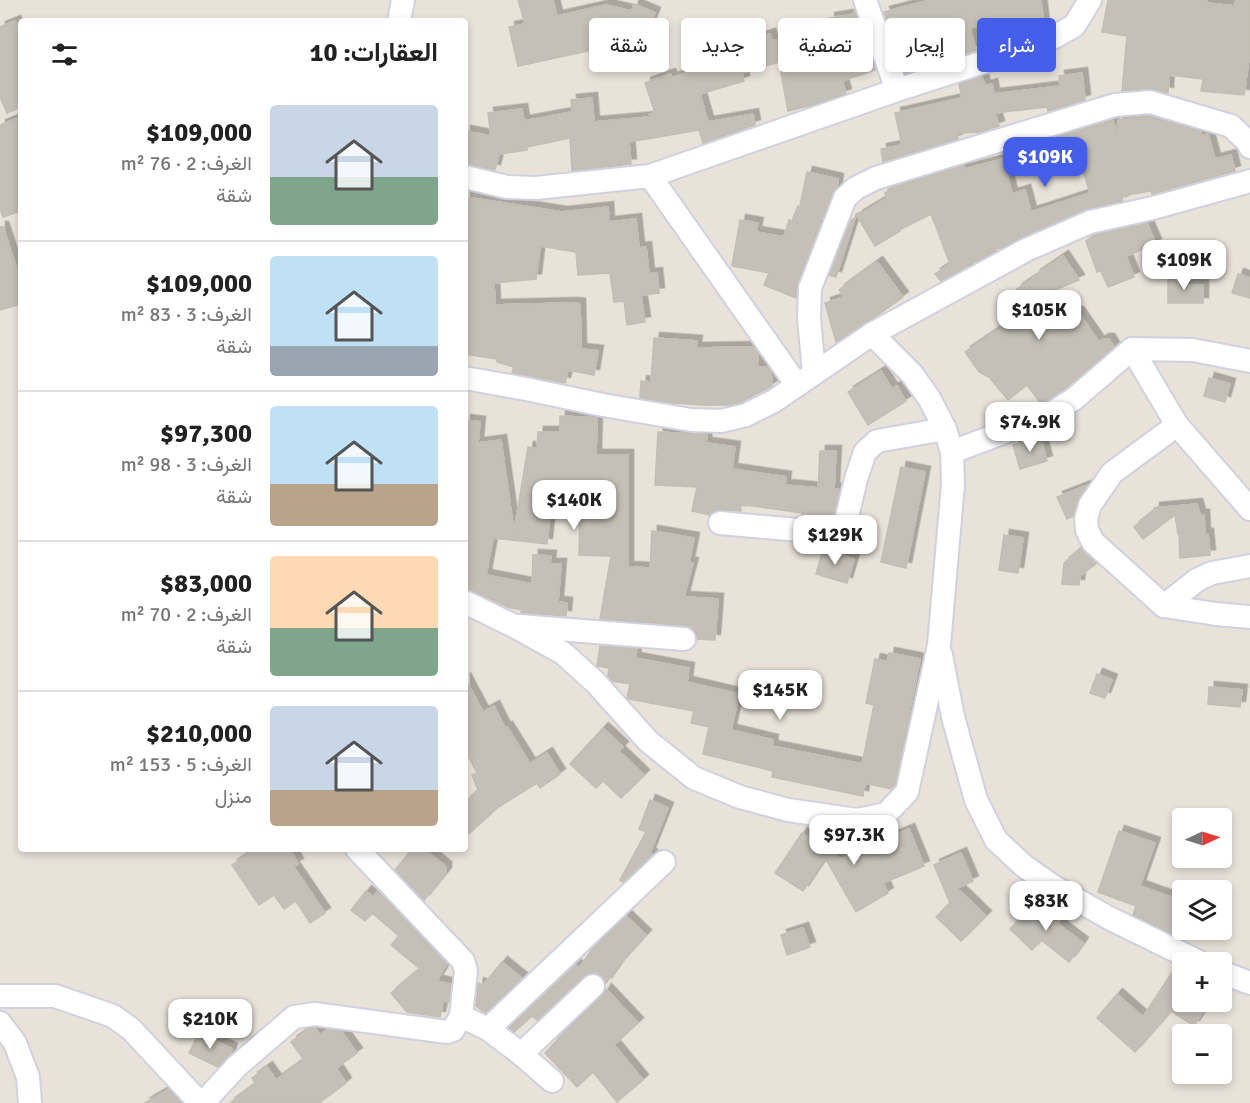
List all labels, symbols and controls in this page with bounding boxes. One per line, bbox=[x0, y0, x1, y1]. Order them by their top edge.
chip: شقة bbox=[589, 18, 669, 72]
chip: جديد bbox=[681, 18, 766, 72]
chip: تصفية bbox=[778, 18, 873, 72]
chip: إيجار bbox=[885, 18, 965, 72]
chip: شراء bbox=[977, 18, 1056, 72]
text: العقارات: 10 bbox=[309, 37, 438, 69]
icon: filters bbox=[48, 38, 81, 71]
text: $109,000 bbox=[146, 117, 252, 149]
icon: home bbox=[318, 129, 390, 201]
pin: $109K bbox=[1003, 137, 1087, 188]
text: $109K bbox=[1017, 144, 1073, 169]
text: الغرف: 2 · 76 m² bbox=[121, 151, 252, 176]
text: شقة bbox=[216, 183, 252, 208]
pin: $109K bbox=[1142, 240, 1226, 291]
text: $109K bbox=[1156, 247, 1212, 272]
text: $109,000 bbox=[146, 268, 252, 300]
icon: home bbox=[318, 280, 390, 352]
pin: $105K bbox=[997, 290, 1081, 341]
text: $105K bbox=[1011, 297, 1067, 322]
text: الغرف: 3 · 83 m² bbox=[121, 302, 252, 327]
text: شقة bbox=[216, 334, 252, 359]
pin: $74.9K bbox=[981, 402, 1079, 453]
text: $74.9K bbox=[999, 409, 1061, 434]
text: $97,300 bbox=[160, 418, 252, 450]
icon: home bbox=[318, 430, 390, 502]
text: الغرف: 3 · 98 m² bbox=[121, 452, 252, 477]
pin: $140K bbox=[532, 480, 616, 531]
text: شقة bbox=[216, 484, 252, 509]
text: $140K bbox=[546, 487, 602, 512]
pin: $129K bbox=[793, 515, 877, 566]
text: $129K bbox=[807, 522, 863, 547]
text: $83,000 bbox=[160, 568, 252, 600]
icon: home bbox=[318, 580, 390, 652]
text: الغرف: 2 · 70 m² bbox=[121, 602, 252, 627]
text: شقة bbox=[216, 634, 252, 659]
pin: $145K bbox=[738, 670, 822, 721]
text: $145K bbox=[752, 677, 808, 702]
text: $210,000 bbox=[146, 718, 252, 750]
icon: home bbox=[318, 730, 390, 802]
text: الغرف: 5 · 153 m² bbox=[110, 752, 252, 777]
text: منزل bbox=[215, 784, 252, 809]
north arrow bbox=[1172, 808, 1232, 868]
map controls bbox=[1172, 808, 1232, 1084]
pin: $97.3K bbox=[805, 815, 903, 866]
text: $97.3K bbox=[823, 822, 885, 847]
button: layers bbox=[1172, 880, 1232, 940]
pin: $83K bbox=[1010, 881, 1082, 932]
text: $83K bbox=[1024, 888, 1068, 913]
button: + bbox=[1172, 952, 1232, 1012]
pin: $210K bbox=[168, 999, 252, 1050]
text: $210K bbox=[182, 1006, 238, 1031]
button: − bbox=[1172, 1024, 1232, 1084]

